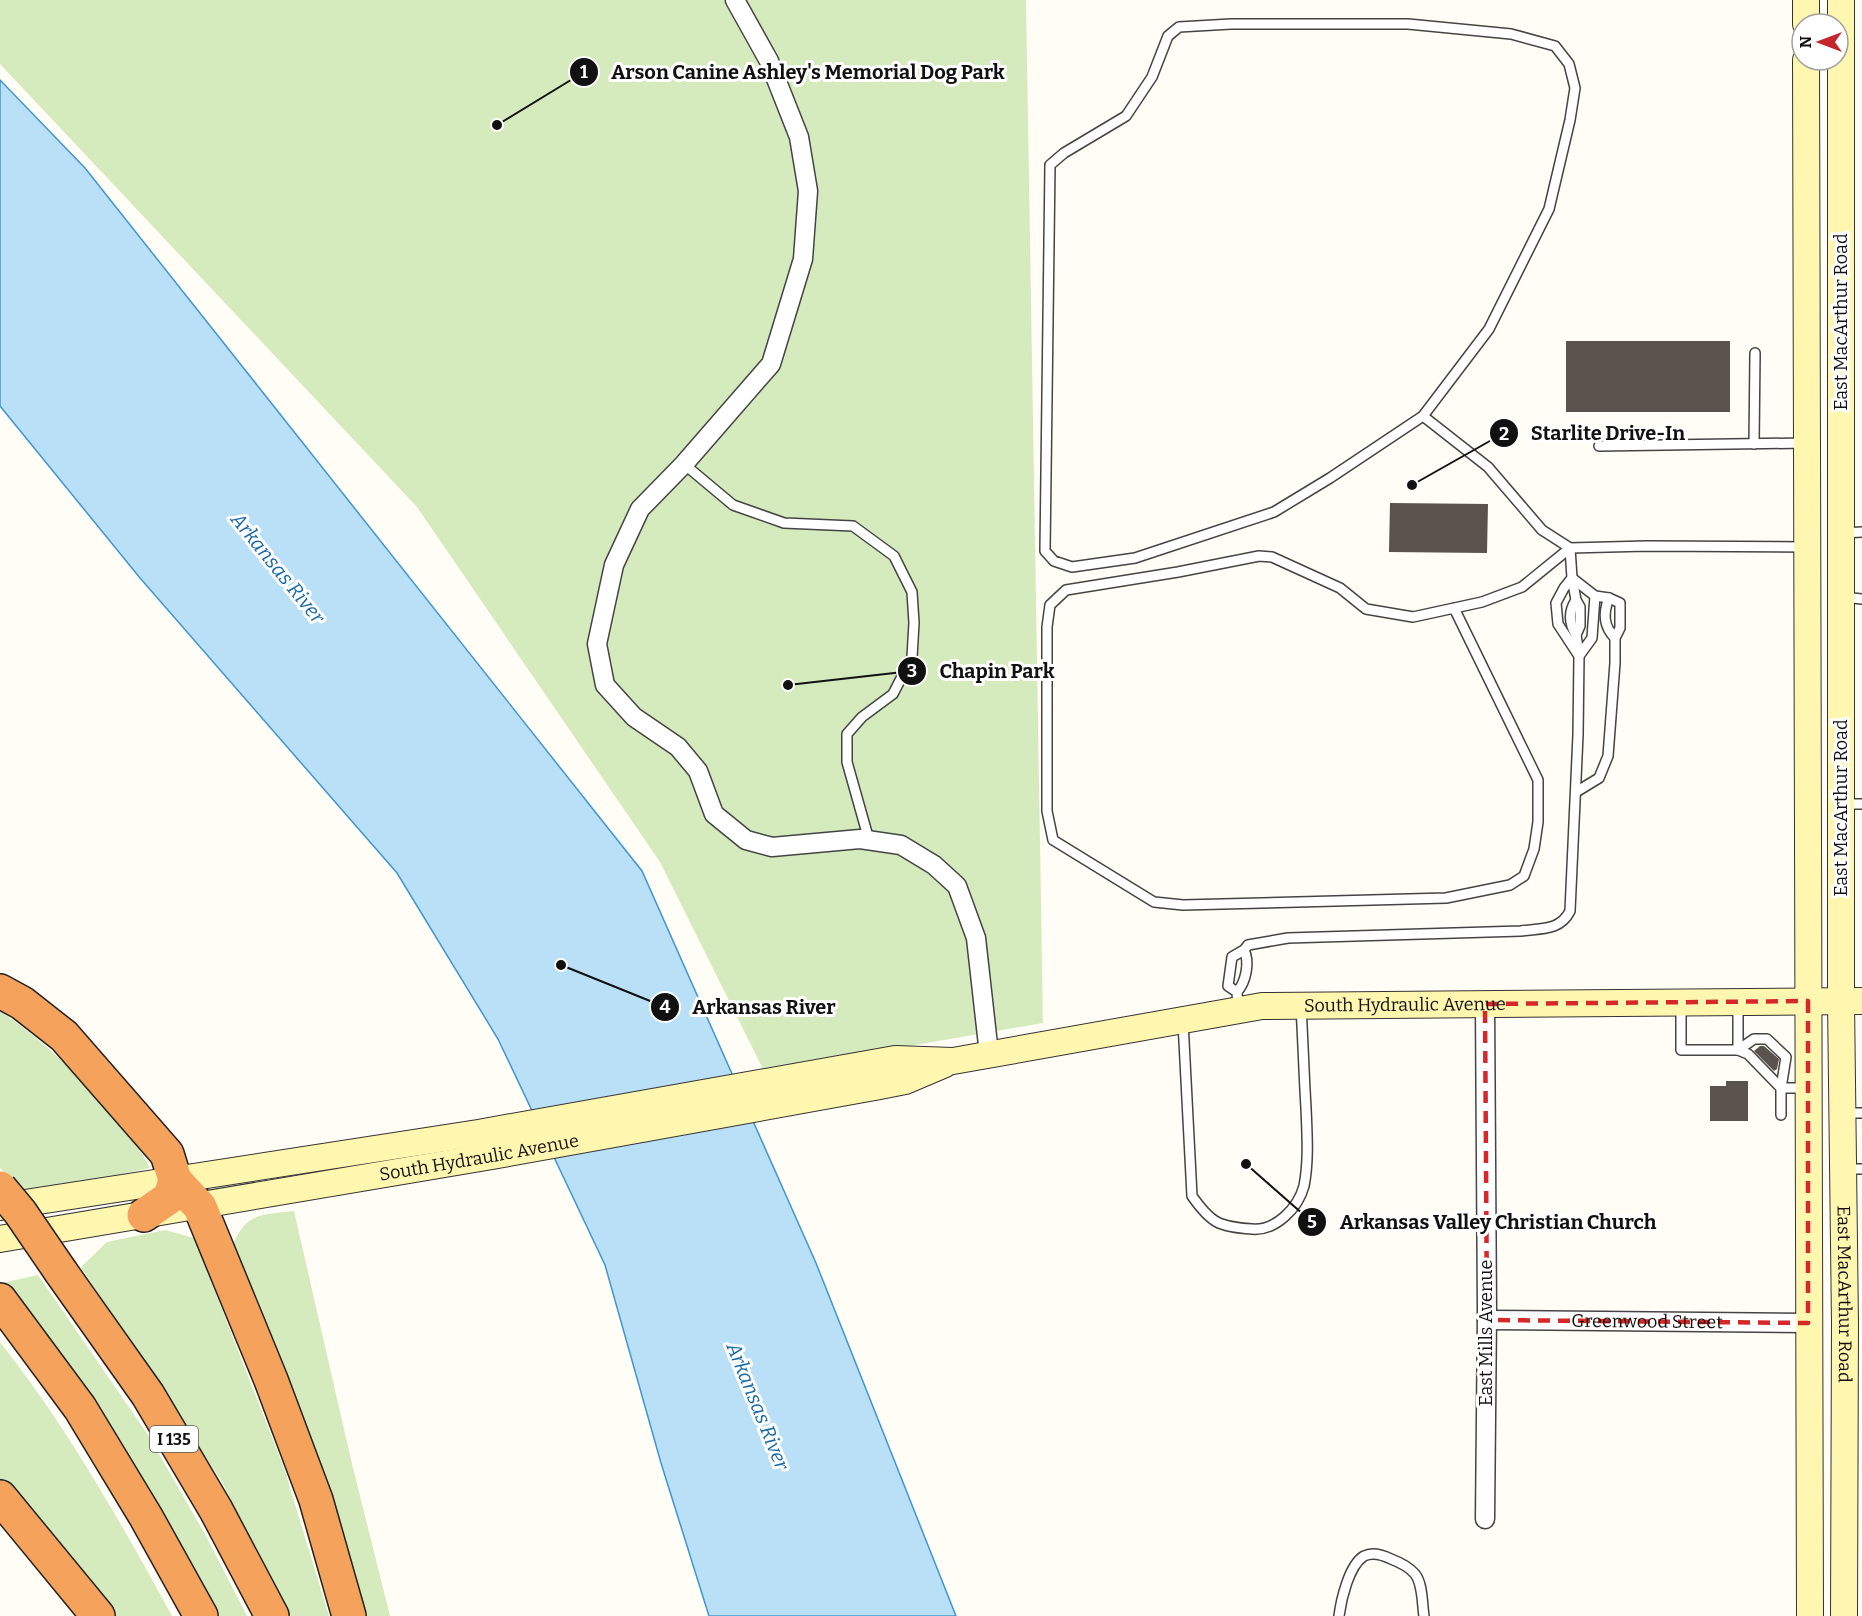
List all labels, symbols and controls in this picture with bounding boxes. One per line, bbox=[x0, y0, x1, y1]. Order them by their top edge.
north arrow bbox=[1790, 12, 1850, 72]
text: N bbox=[1796, 36, 1815, 48]
callout: Arson Canine Ashley's Memorial Dog Park bbox=[569, 53, 1016, 91]
text: Arson Canine Ashley's Memorial Dog Park bbox=[611, 60, 1005, 84]
text: 1 bbox=[580, 61, 588, 83]
street label: East MacArthur Road bbox=[1830, 233, 1852, 411]
callout: Starlite Drive-In bbox=[1489, 414, 1697, 452]
text: Starlite Drive-In bbox=[1531, 421, 1685, 445]
text: 2 bbox=[1499, 423, 1509, 445]
water label: Arkansas River bbox=[225, 507, 330, 629]
callout: Chapin Park bbox=[897, 652, 1066, 690]
text: Chapin Park bbox=[939, 659, 1055, 683]
text: 3 bbox=[907, 660, 917, 682]
street label: East MacArthur Road bbox=[1830, 719, 1852, 897]
callout: Arkansas River bbox=[650, 988, 848, 1026]
street label: South Hydraulic Avenue bbox=[1304, 993, 1506, 1017]
text: Arkansas River bbox=[692, 995, 836, 1019]
text: 4 bbox=[660, 996, 671, 1018]
street label: South Hydraulic Avenue bbox=[378, 1130, 581, 1186]
callout: Arkansas Valley Christian Church bbox=[1297, 1203, 1668, 1241]
street label: East MacArthur Road bbox=[1833, 1205, 1856, 1383]
text: Arkansas Valley Christian Church bbox=[1340, 1210, 1657, 1234]
text: 5 bbox=[1307, 1211, 1317, 1233]
street label: East Mills Avenue bbox=[1475, 1260, 1497, 1406]
street label: Greenwood Street bbox=[1571, 1310, 1723, 1333]
water label: Arkansas River bbox=[721, 1338, 795, 1474]
road number: I 135 bbox=[150, 1426, 198, 1452]

